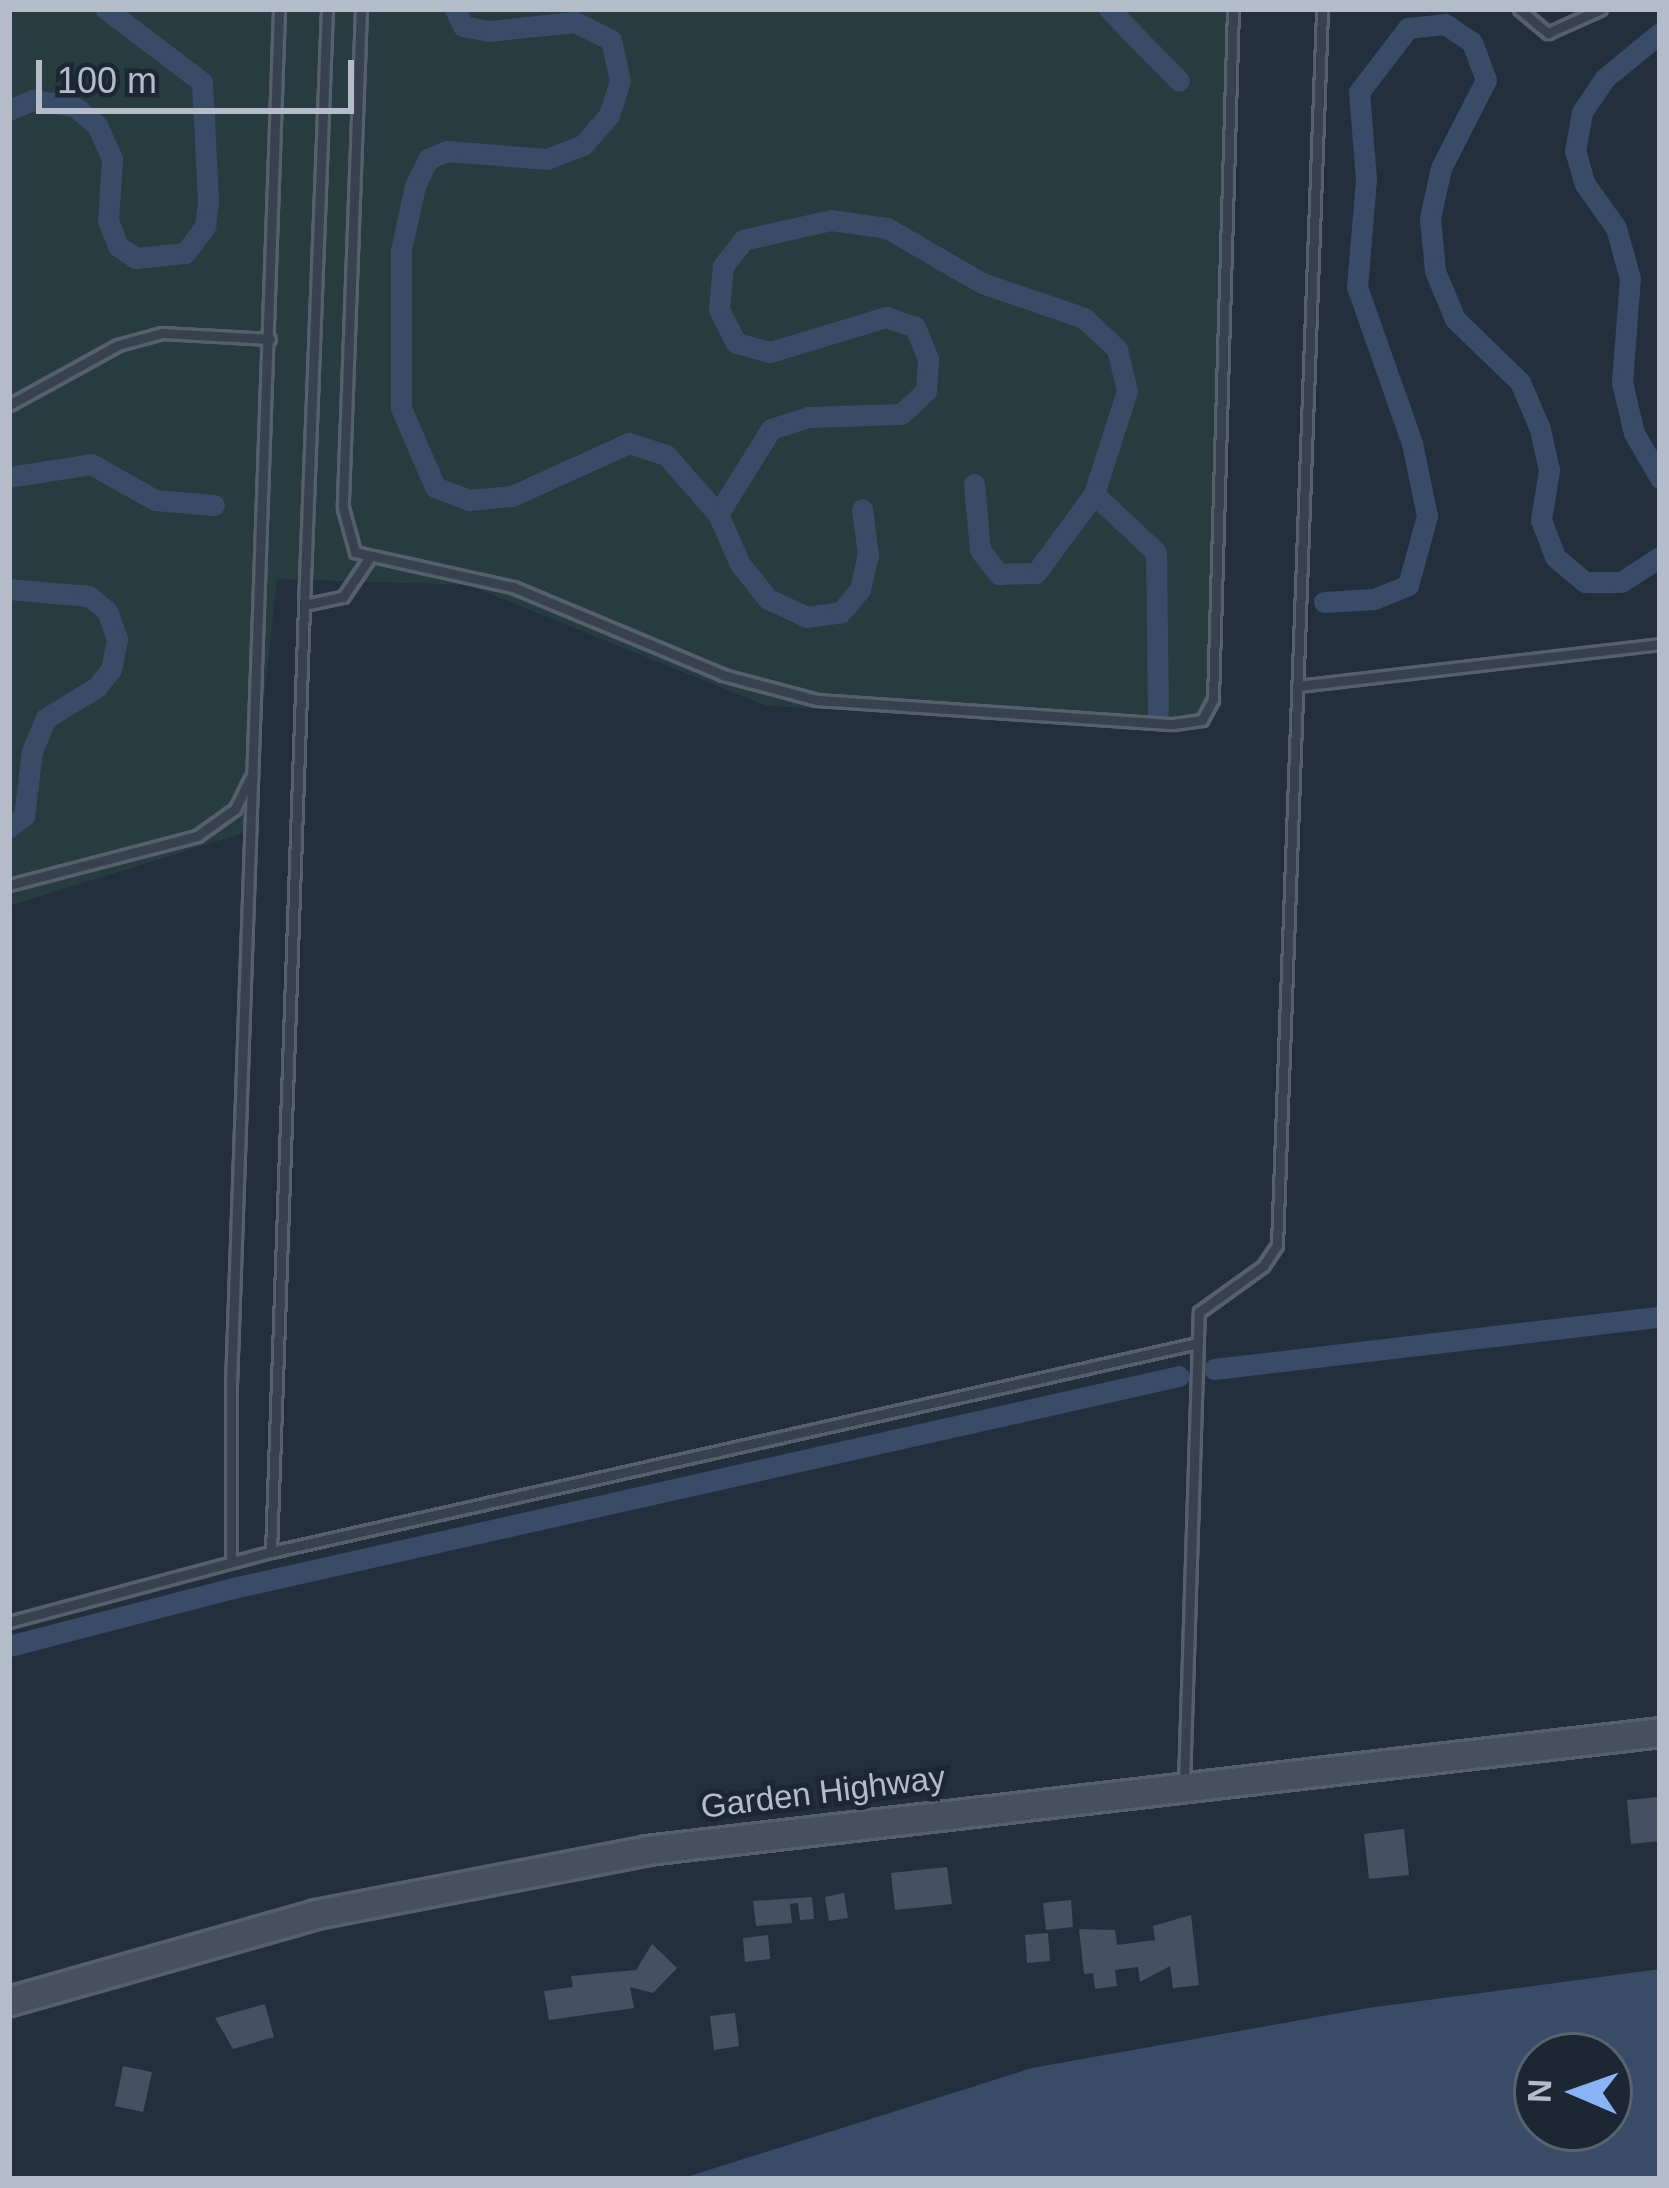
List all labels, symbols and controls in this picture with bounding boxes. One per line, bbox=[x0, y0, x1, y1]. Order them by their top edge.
scale bar bbox=[42, 36, 360, 110]
text: 100 m bbox=[57, 60, 157, 101]
street label: Garden Highway bbox=[699, 1757, 947, 1827]
north arrow bbox=[1513, 2032, 1633, 2152]
text: N bbox=[1521, 2078, 1558, 2103]

